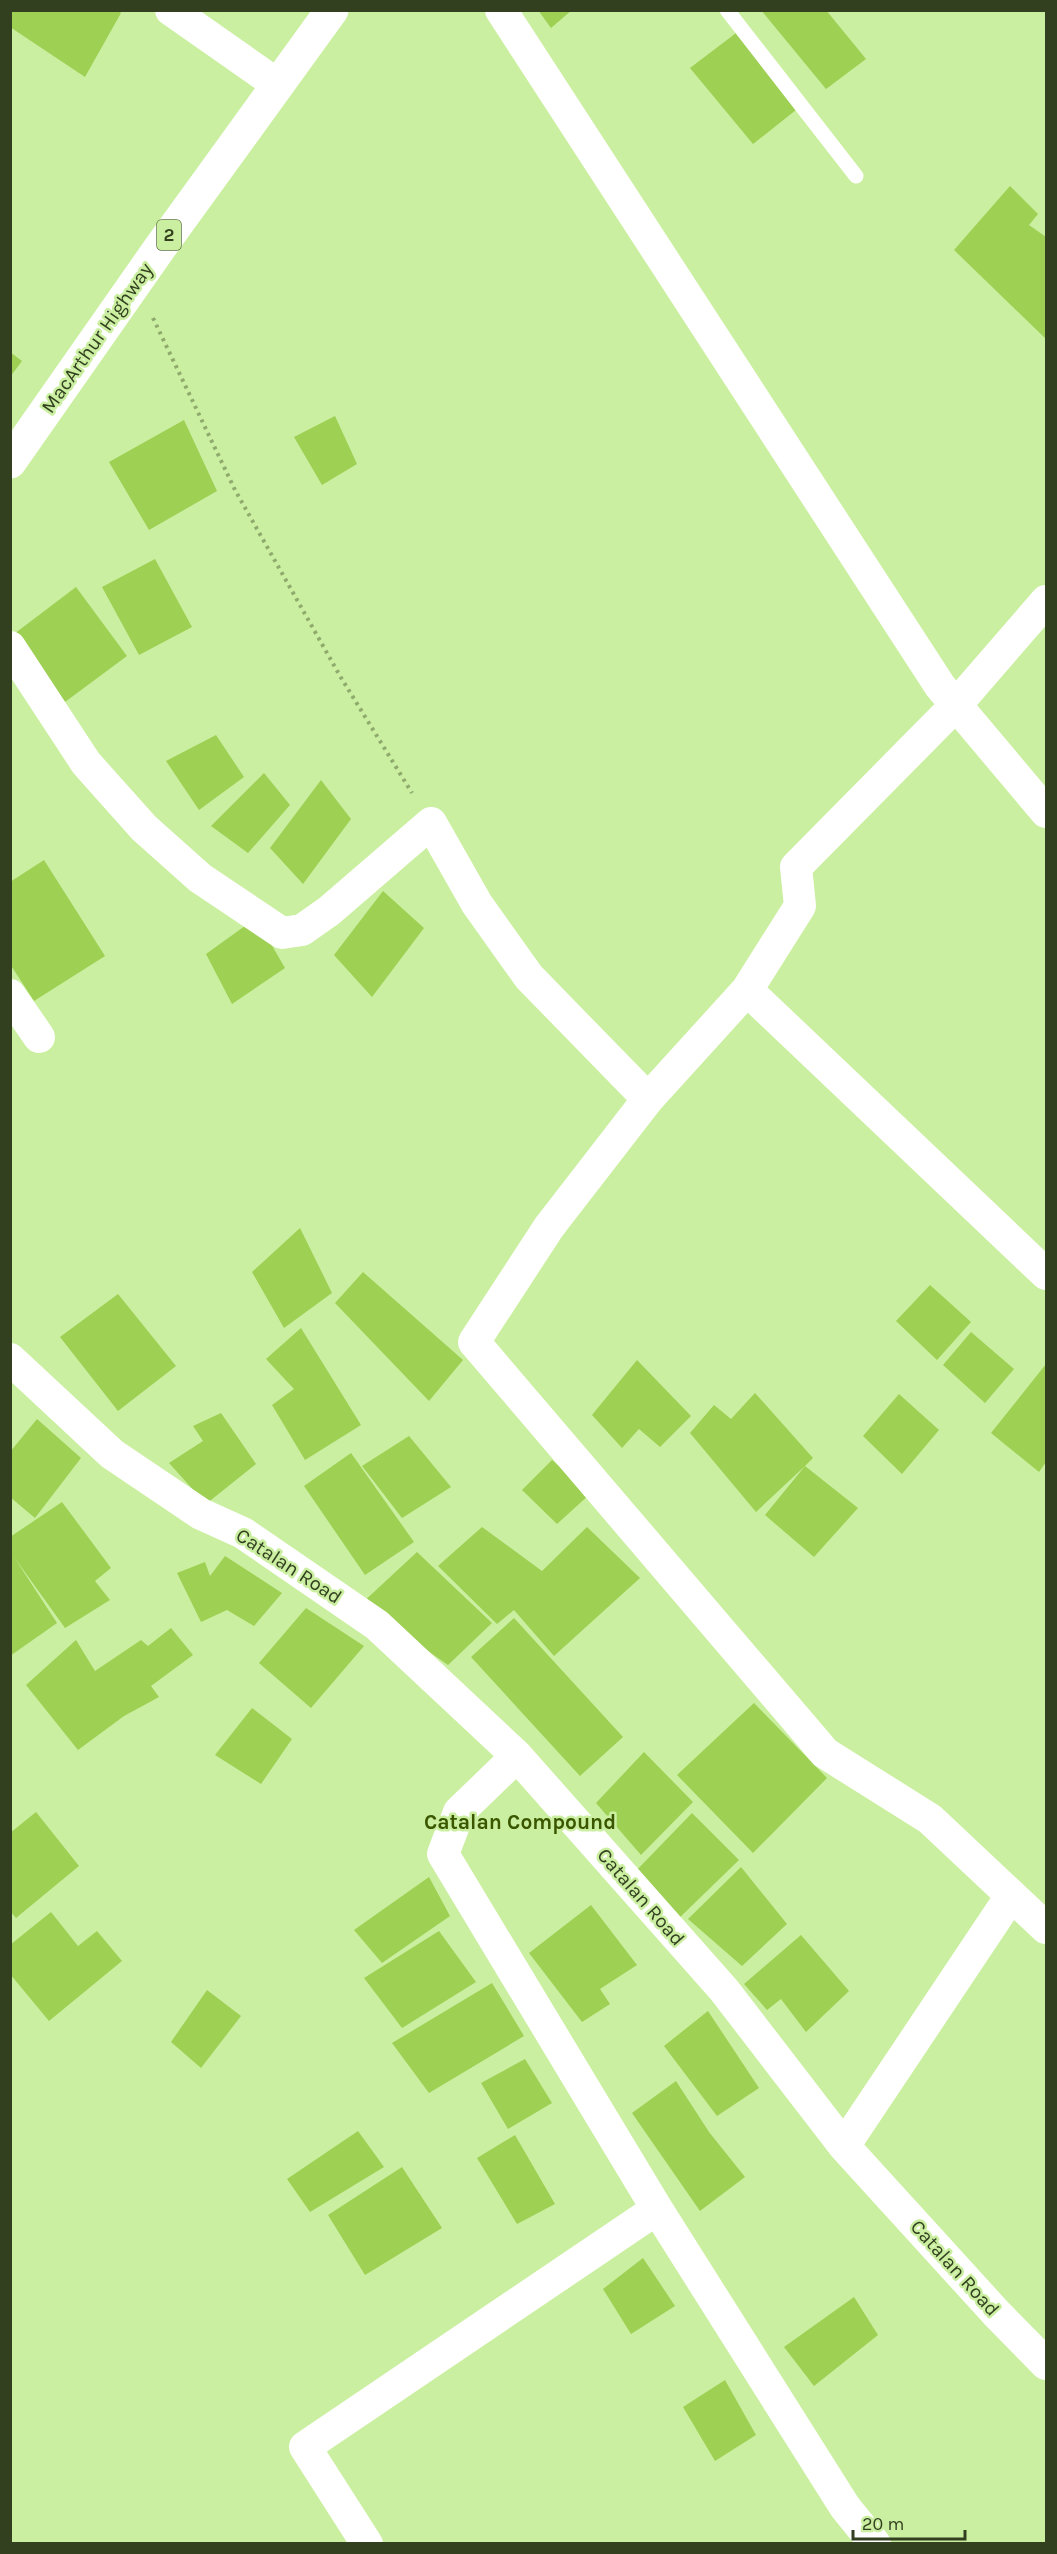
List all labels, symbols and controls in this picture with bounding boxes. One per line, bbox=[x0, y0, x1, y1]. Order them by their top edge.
road number: 2 bbox=[157, 220, 181, 250]
street label: MacArthur Highway bbox=[36, 258, 158, 418]
street label: Catalan Road bbox=[232, 1523, 346, 1609]
district label: Catalan Compound bbox=[424, 1810, 616, 1834]
street label: Catalan Road bbox=[593, 1844, 689, 1950]
street label: Catalan Road bbox=[906, 2215, 1004, 2321]
scale bar bbox=[853, 2503, 966, 2541]
text: 20 m bbox=[862, 2513, 904, 2535]

